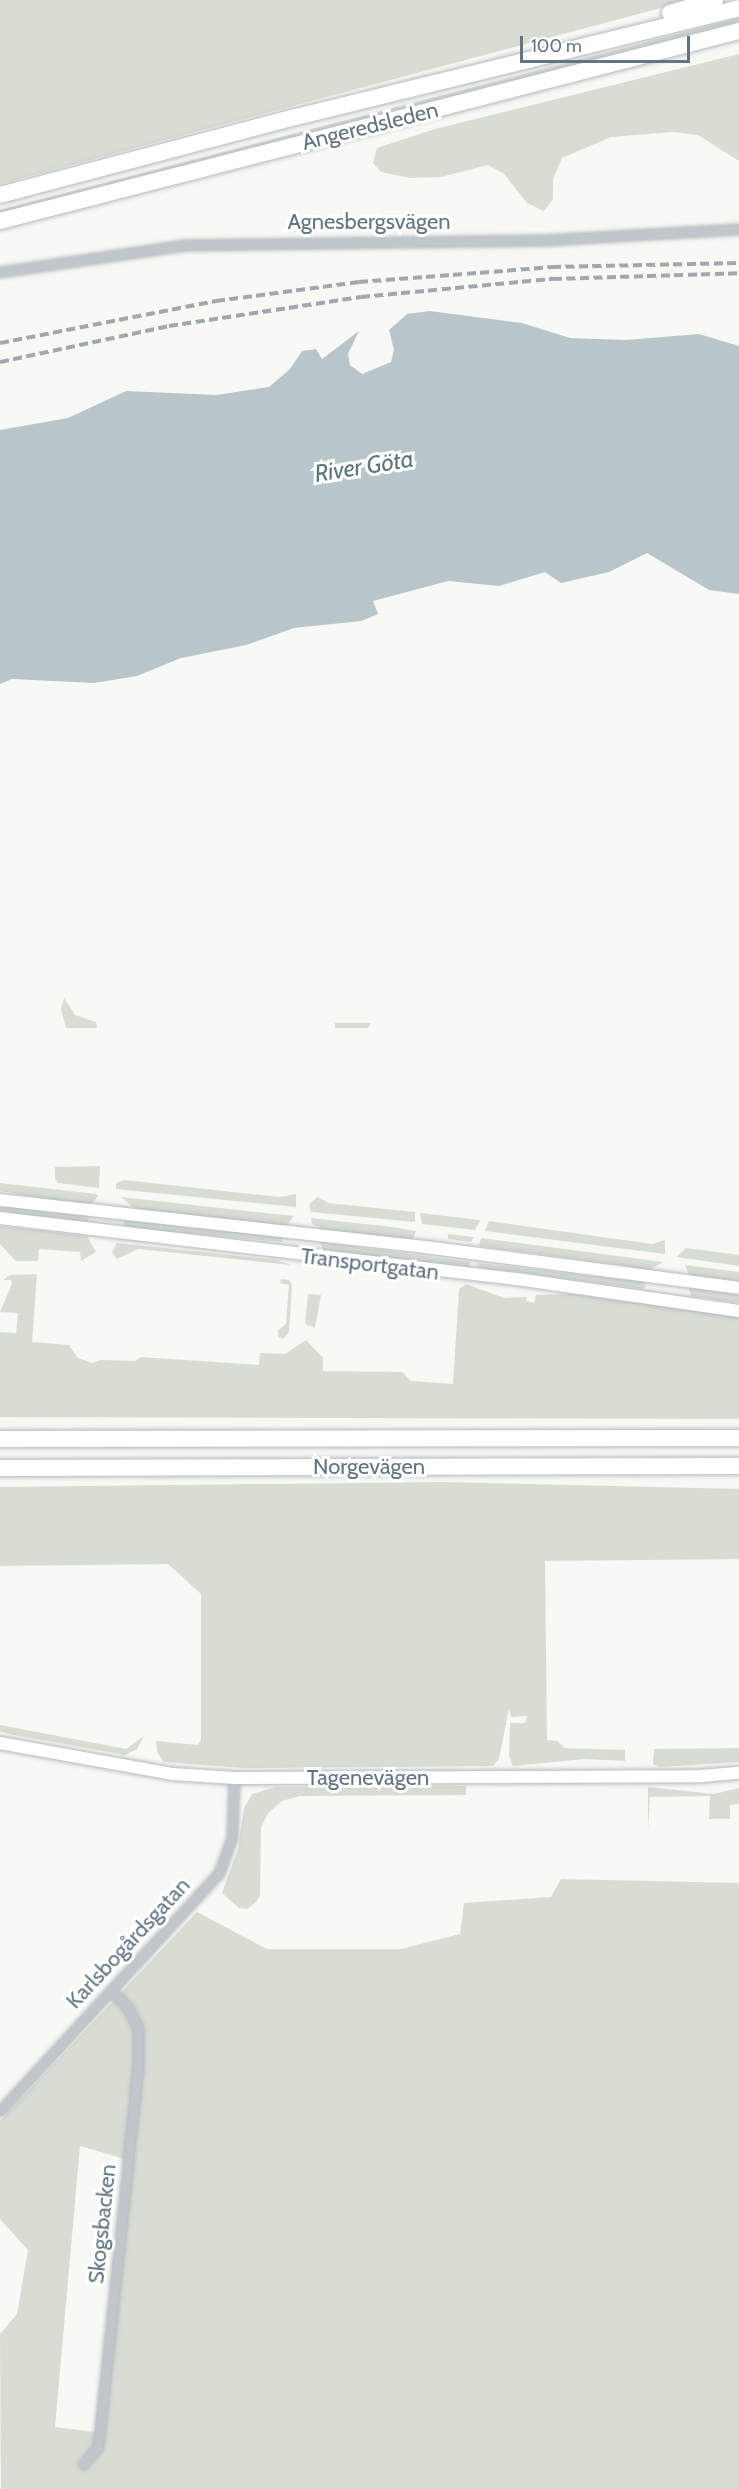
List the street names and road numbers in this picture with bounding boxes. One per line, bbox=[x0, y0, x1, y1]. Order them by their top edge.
street label: Angeredsleden bbox=[299, 96, 441, 156]
street label: Agnesbergsvägen bbox=[287, 209, 451, 235]
street label: Transportgatan bbox=[299, 1242, 441, 1286]
street label: Norgevägen bbox=[313, 1454, 425, 1480]
street label: Tagenevägen bbox=[307, 1765, 429, 1791]
street label: Karlsbogårdsgatan bbox=[60, 1872, 196, 2014]
street label: Skogsbacken bbox=[83, 2163, 121, 2285]

